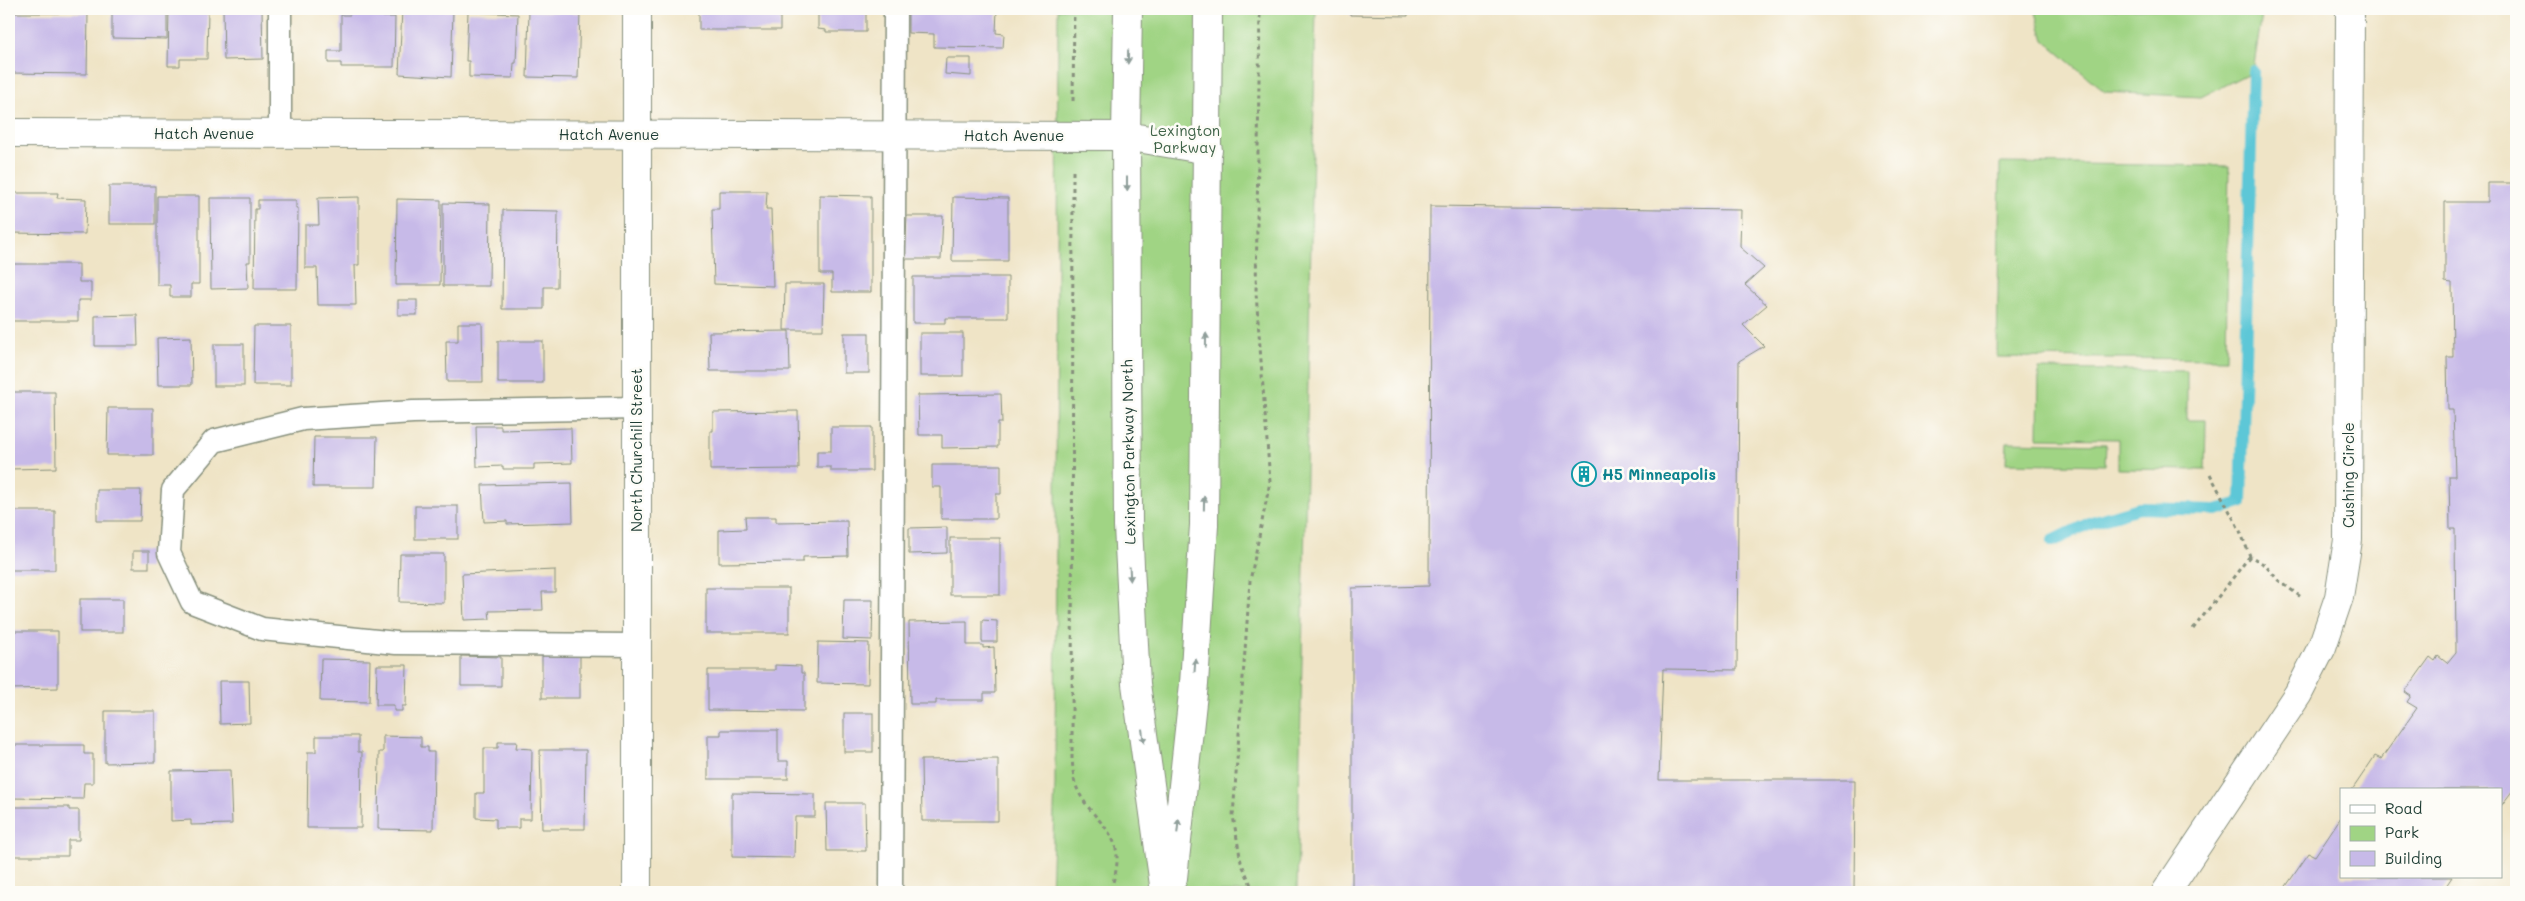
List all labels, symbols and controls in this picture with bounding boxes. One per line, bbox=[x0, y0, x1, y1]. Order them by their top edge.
one-way arrow bbox=[1123, 50, 1131, 66]
park label: Lexington Parkway bbox=[1150, 120, 1220, 157]
street label: Hatch Avenue bbox=[154, 123, 254, 143]
street label: Hatch Avenue bbox=[559, 124, 659, 144]
street label: Hatch Avenue bbox=[964, 125, 1064, 145]
one-way arrow bbox=[1123, 177, 1131, 193]
one-way arrow bbox=[1202, 332, 1210, 348]
street label: Lexington Parkway North bbox=[1116, 359, 1140, 545]
street label: North Churchill Street bbox=[626, 368, 646, 532]
street label: Cushing Circle bbox=[2338, 422, 2358, 528]
building icon: H5 Minneapolis bbox=[1571, 461, 1597, 487]
place label: H5 Minneapolis bbox=[1602, 464, 1716, 484]
one-way arrow bbox=[1200, 494, 1208, 510]
one-way arrow bbox=[1127, 567, 1135, 583]
one-way arrow bbox=[1192, 657, 1200, 673]
one-way arrow bbox=[1140, 728, 1148, 744]
legend bbox=[2340, 788, 2502, 878]
text: Road bbox=[2385, 798, 2422, 818]
one-way arrow bbox=[1175, 818, 1183, 834]
text: Park bbox=[2385, 822, 2419, 842]
text: Building bbox=[2385, 848, 2442, 868]

